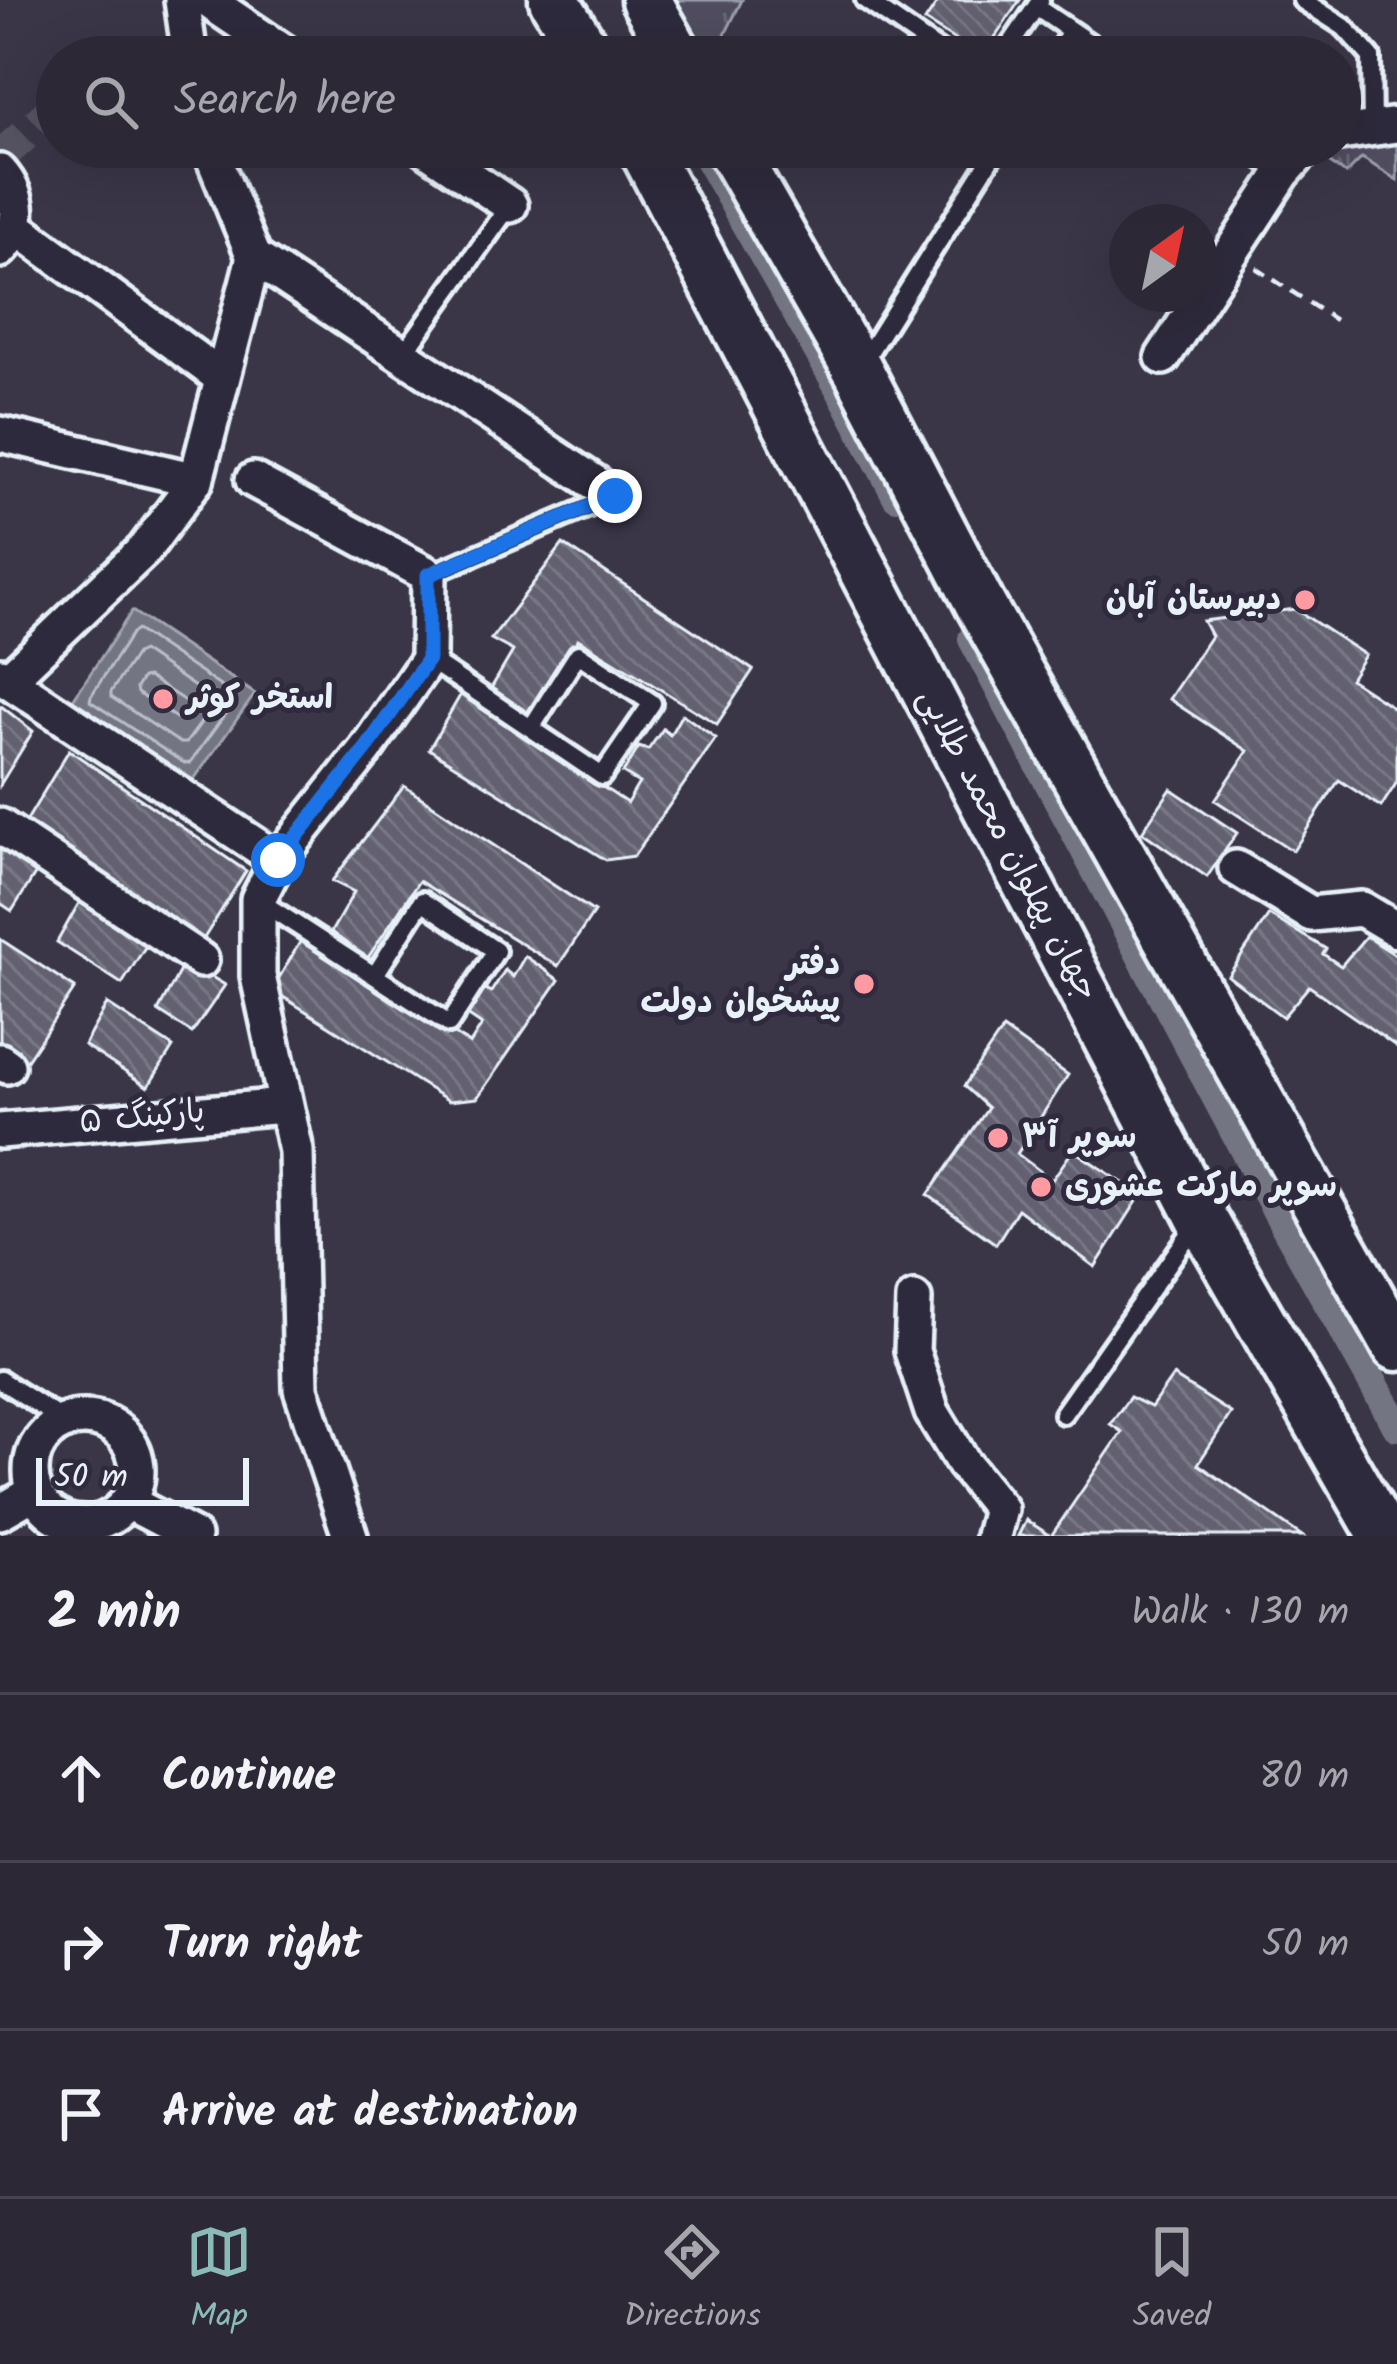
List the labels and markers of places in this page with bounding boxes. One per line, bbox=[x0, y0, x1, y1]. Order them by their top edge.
place label: دبیرستان آبان bbox=[1106, 574, 1281, 627]
marker: دبیرستان آبان bbox=[1292, 587, 1318, 613]
place label: استخر کوثر bbox=[184, 673, 333, 726]
marker: استخر کوثر bbox=[150, 686, 176, 712]
place label: دفتر پیشخوان دولت bbox=[640, 939, 840, 1030]
marker: دفتر پیشخوان دولت bbox=[851, 971, 877, 997]
place label: سوپر آ۳ bbox=[1022, 1112, 1136, 1165]
marker: سوپر آ۳ bbox=[985, 1125, 1011, 1151]
place label: سوپر مارکت عشوری bbox=[1065, 1161, 1337, 1214]
marker: سوپر مارکت عشوری bbox=[1028, 1174, 1054, 1200]

